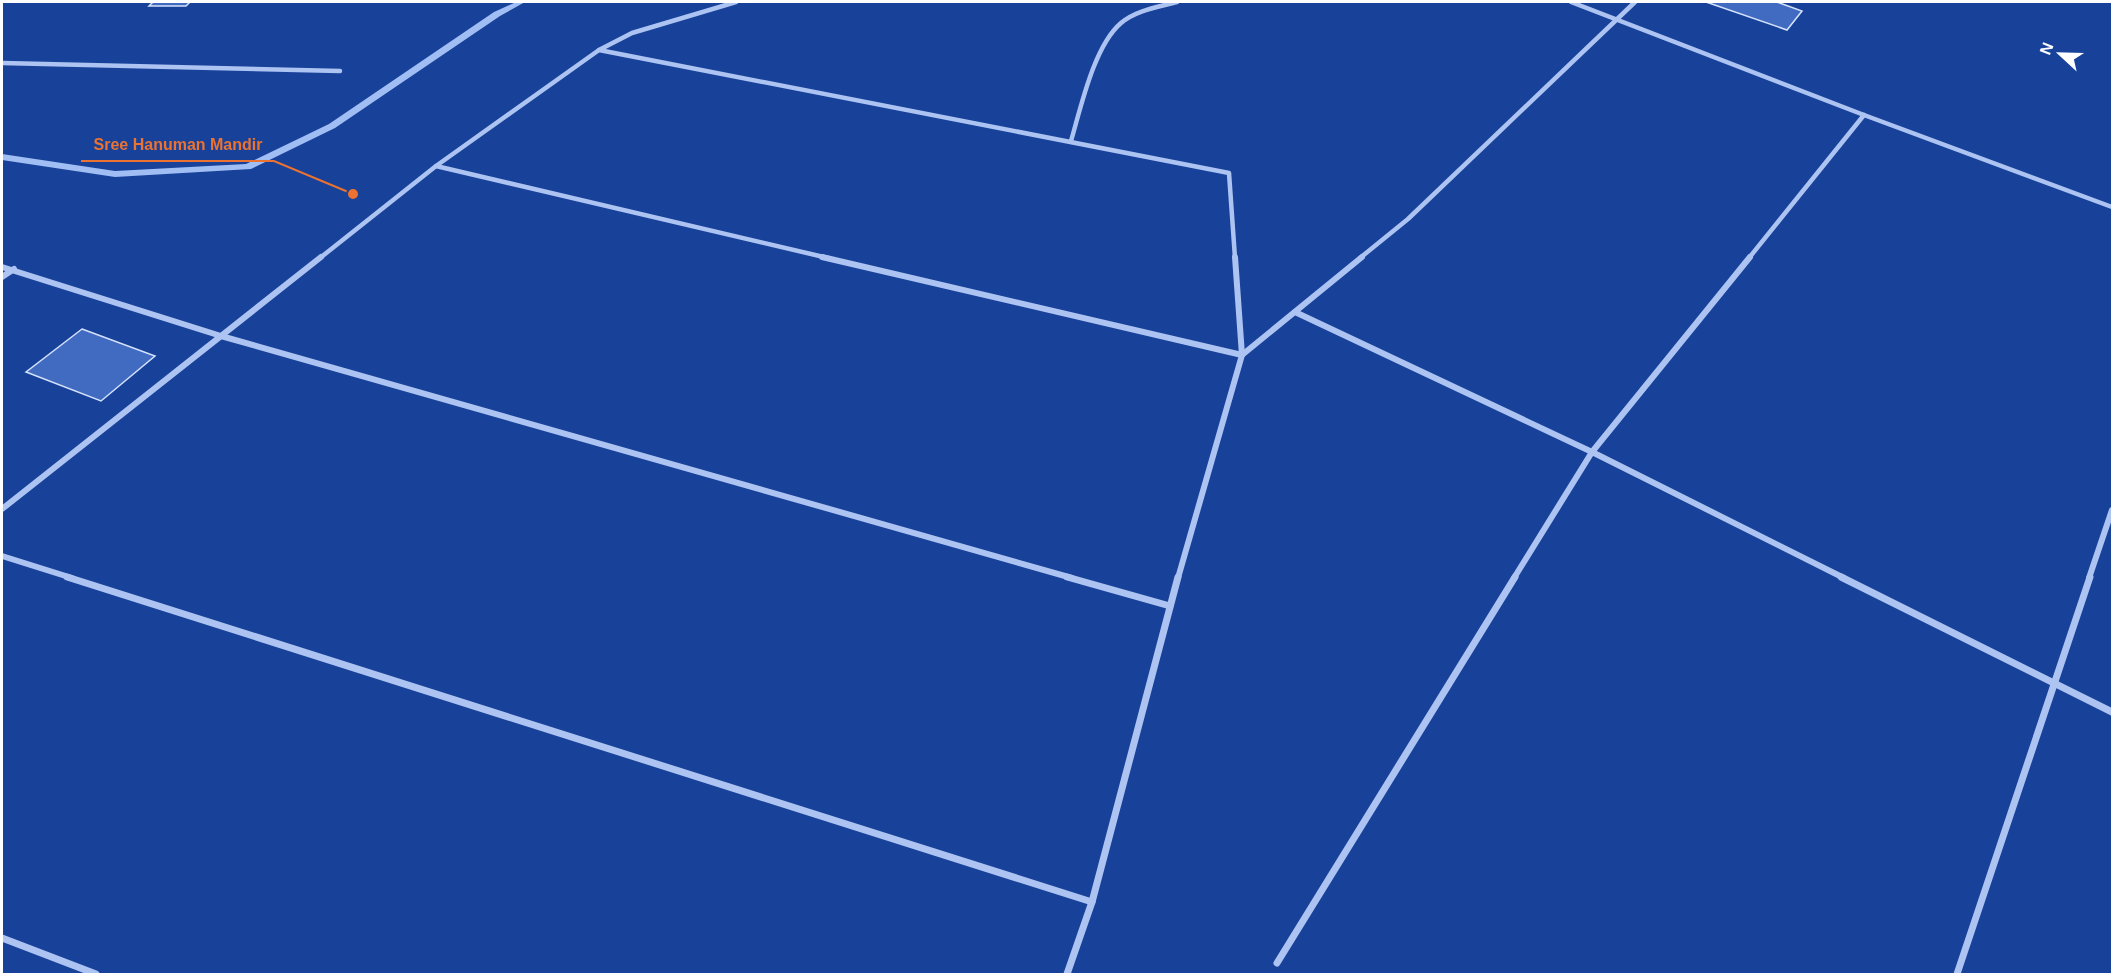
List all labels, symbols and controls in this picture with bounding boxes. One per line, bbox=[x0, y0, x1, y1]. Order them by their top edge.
north arrow bbox=[2030, 24, 2090, 84]
text: N bbox=[2037, 40, 2057, 57]
callout: Sree Hanuman Mandir bbox=[81, 127, 274, 161]
text: Sree Hanuman Mandir bbox=[94, 136, 262, 153]

